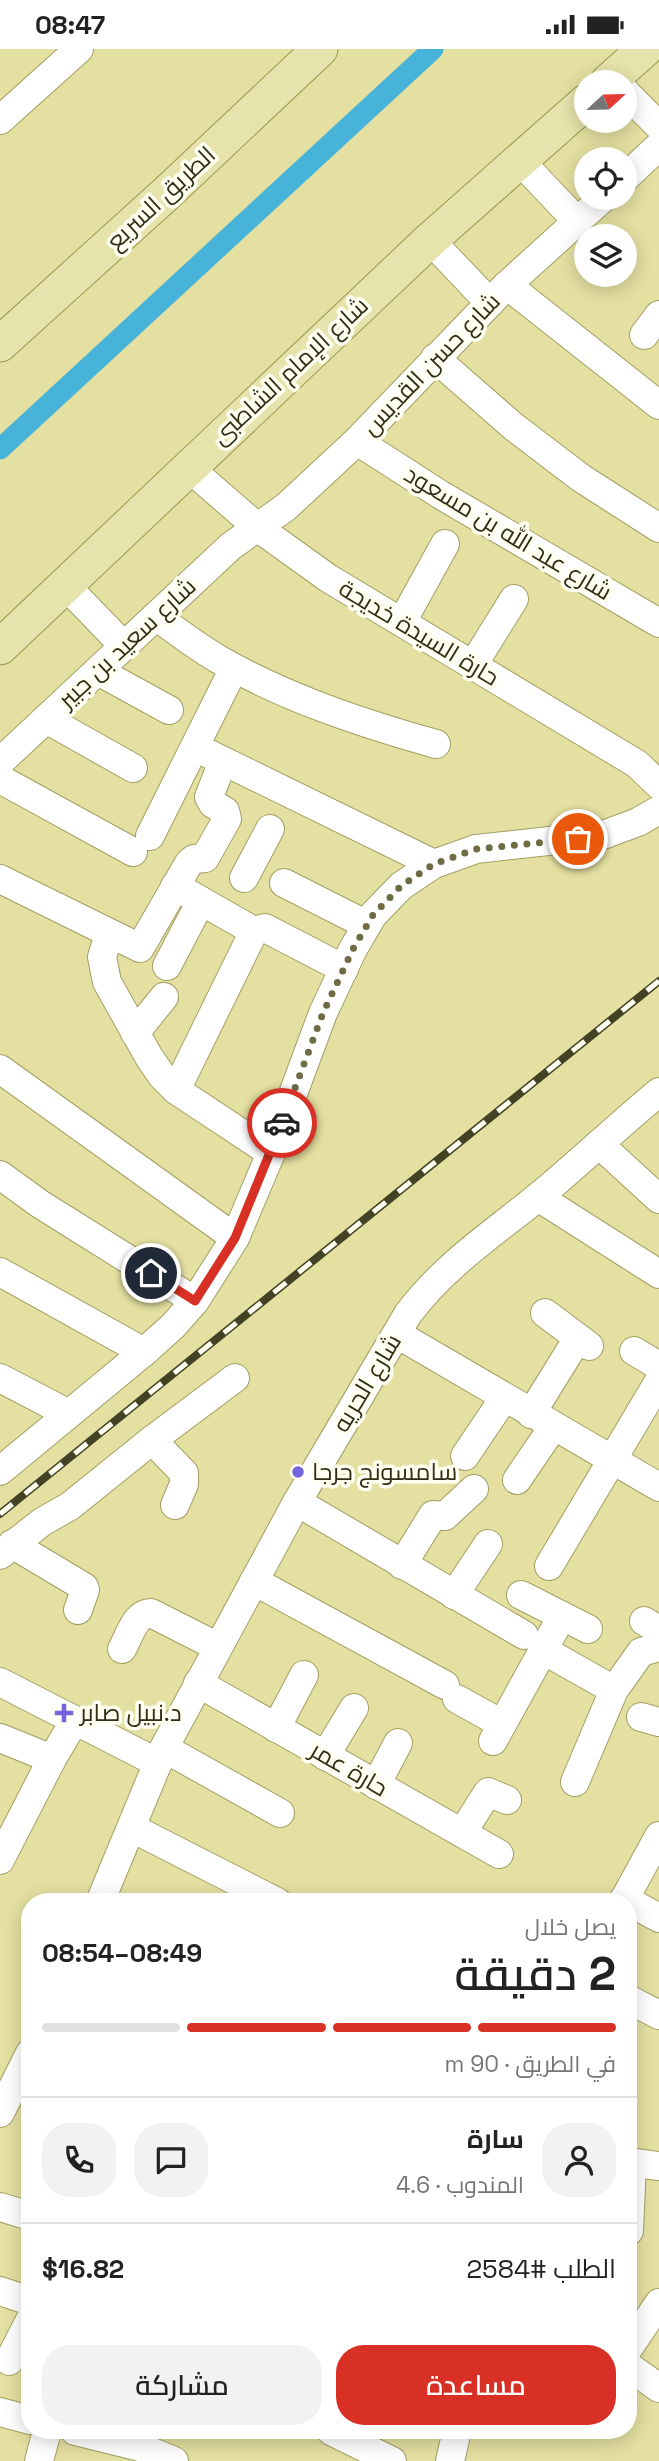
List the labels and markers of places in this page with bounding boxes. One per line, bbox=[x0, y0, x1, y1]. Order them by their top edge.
pin bbox=[548, 809, 608, 869]
pin bbox=[121, 1243, 181, 1303]
place label: سامسونج جرجا bbox=[312, 1456, 457, 1488]
marker: سامسونج جرجا bbox=[290, 1464, 306, 1480]
place label: د.نبيل صابر bbox=[78, 1697, 182, 1728]
marker: د.نبيل صابر bbox=[54, 1703, 74, 1723]

